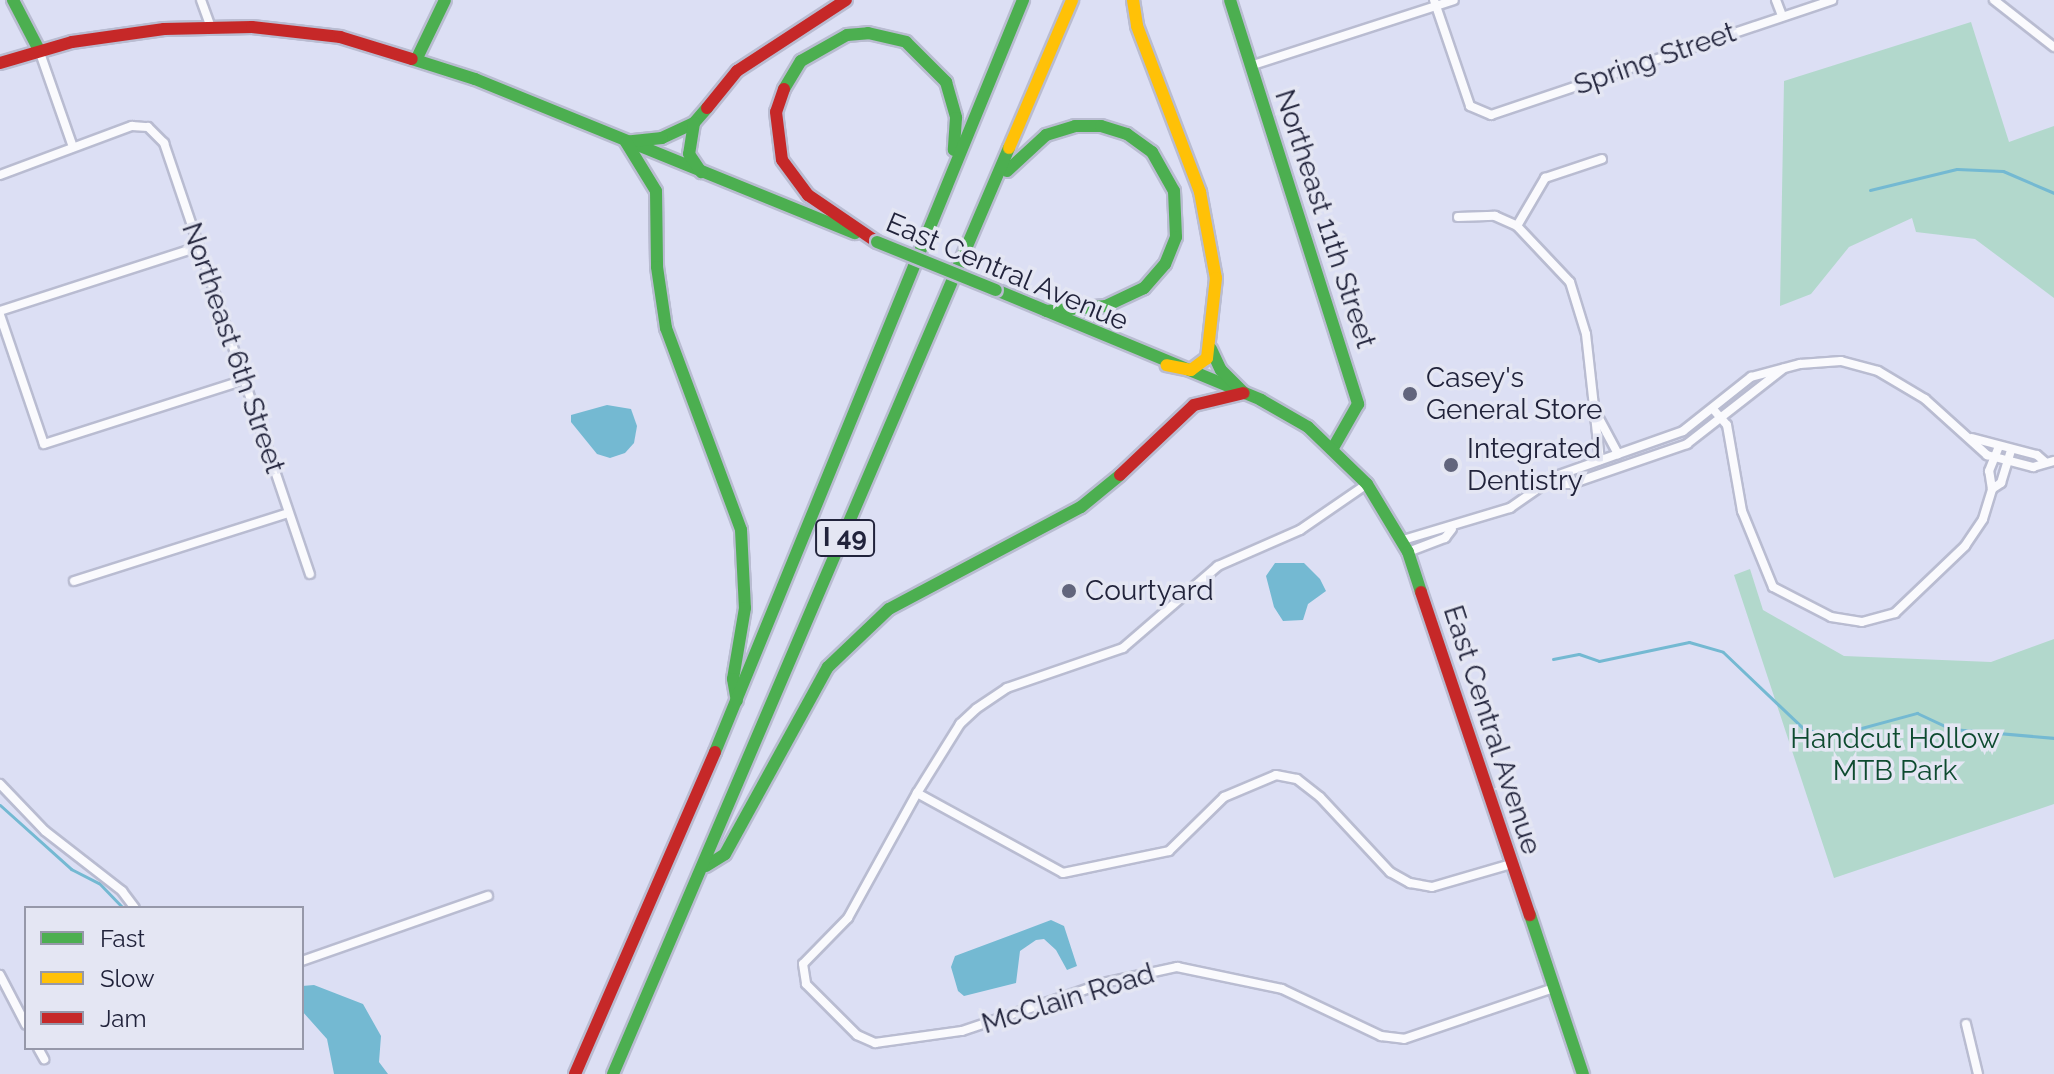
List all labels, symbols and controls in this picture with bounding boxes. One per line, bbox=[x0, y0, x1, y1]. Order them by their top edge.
street label: Spring Street bbox=[1570, 16, 1740, 102]
street label: Northeast 11th Street bbox=[1267, 86, 1383, 352]
street label: East Central Avenue bbox=[880, 205, 1134, 339]
street label: Northeast 6th Street bbox=[174, 218, 292, 478]
place label: Casey's General Store bbox=[1426, 361, 1603, 427]
marker: Casey's General Store bbox=[1401, 385, 1419, 403]
place label: Integrated Dentistry bbox=[1467, 432, 1601, 498]
marker: Integrated Dentistry bbox=[1442, 456, 1460, 474]
road number: I 49 bbox=[815, 516, 875, 560]
place label: Courtyard bbox=[1085, 574, 1214, 608]
marker: Courtyard bbox=[1060, 582, 1078, 600]
street label: East Central Avenue bbox=[1436, 600, 1548, 860]
park label: Handcut Hollow MTB Park bbox=[1790, 722, 2000, 788]
legend bbox=[24, 906, 304, 1050]
text: Fast bbox=[100, 924, 145, 953]
street label: McClain Road bbox=[978, 957, 1158, 1041]
text: Slow bbox=[100, 964, 154, 993]
text: Jam bbox=[100, 1004, 146, 1033]

